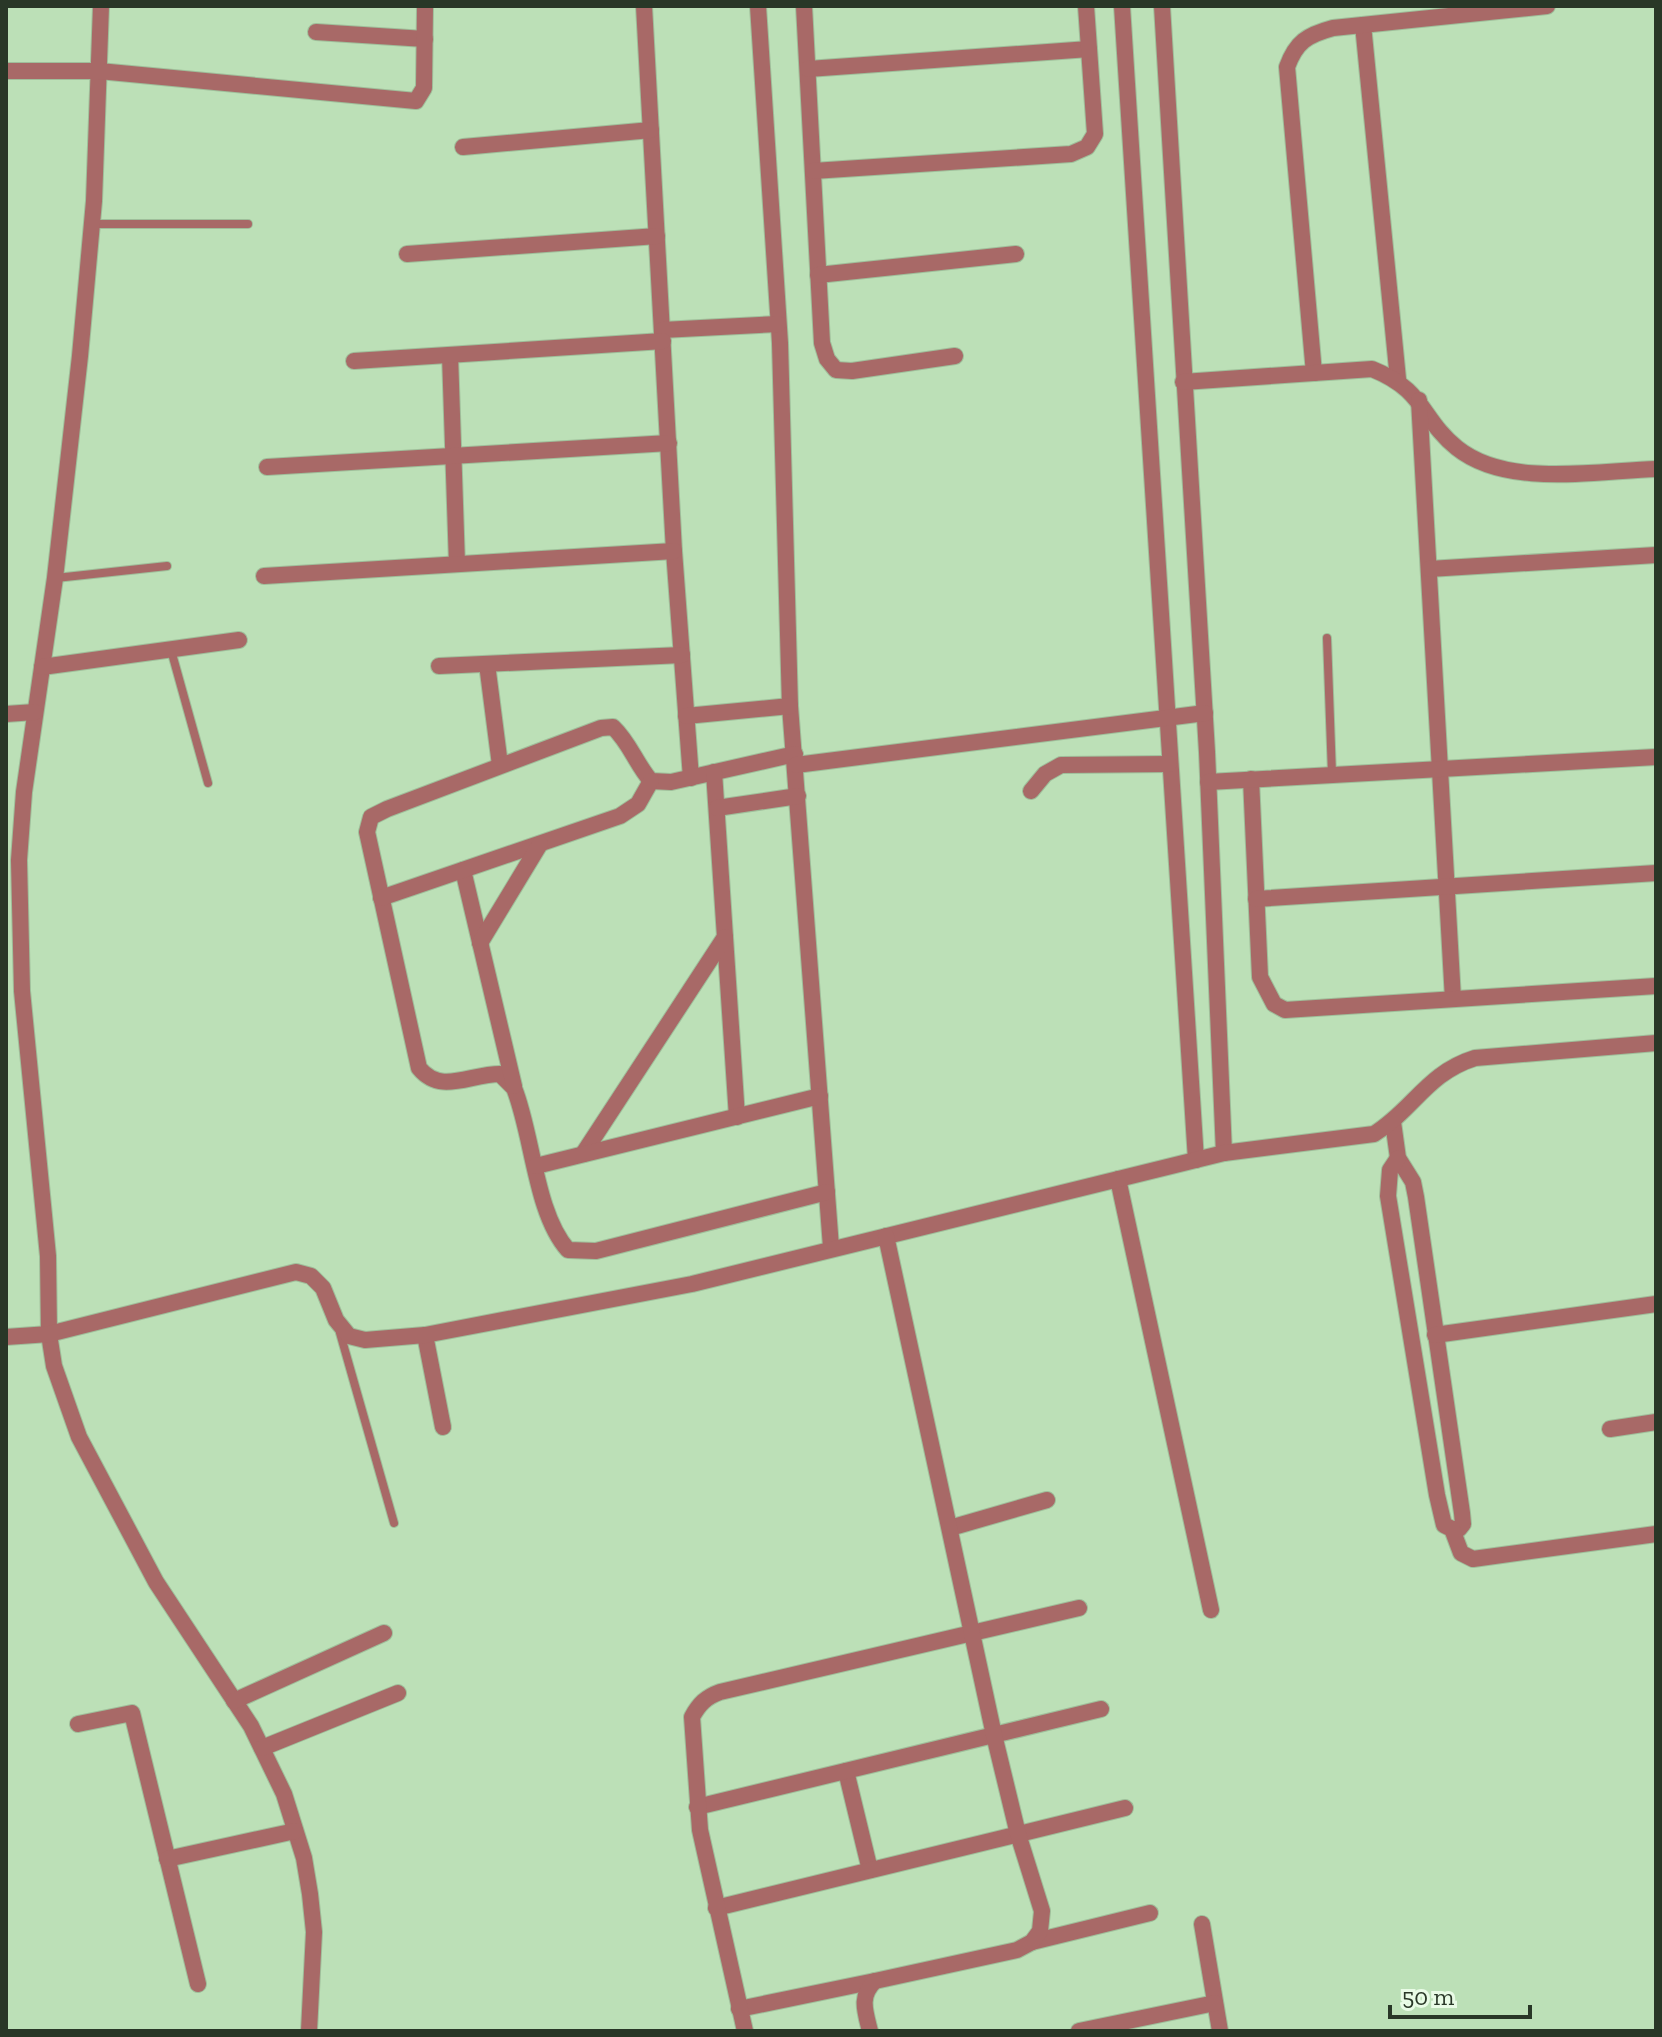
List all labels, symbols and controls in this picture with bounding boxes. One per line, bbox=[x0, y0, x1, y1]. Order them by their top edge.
scale bar bbox=[1390, 1969, 1530, 2019]
text: 50 m bbox=[1402, 1982, 1455, 2011]

